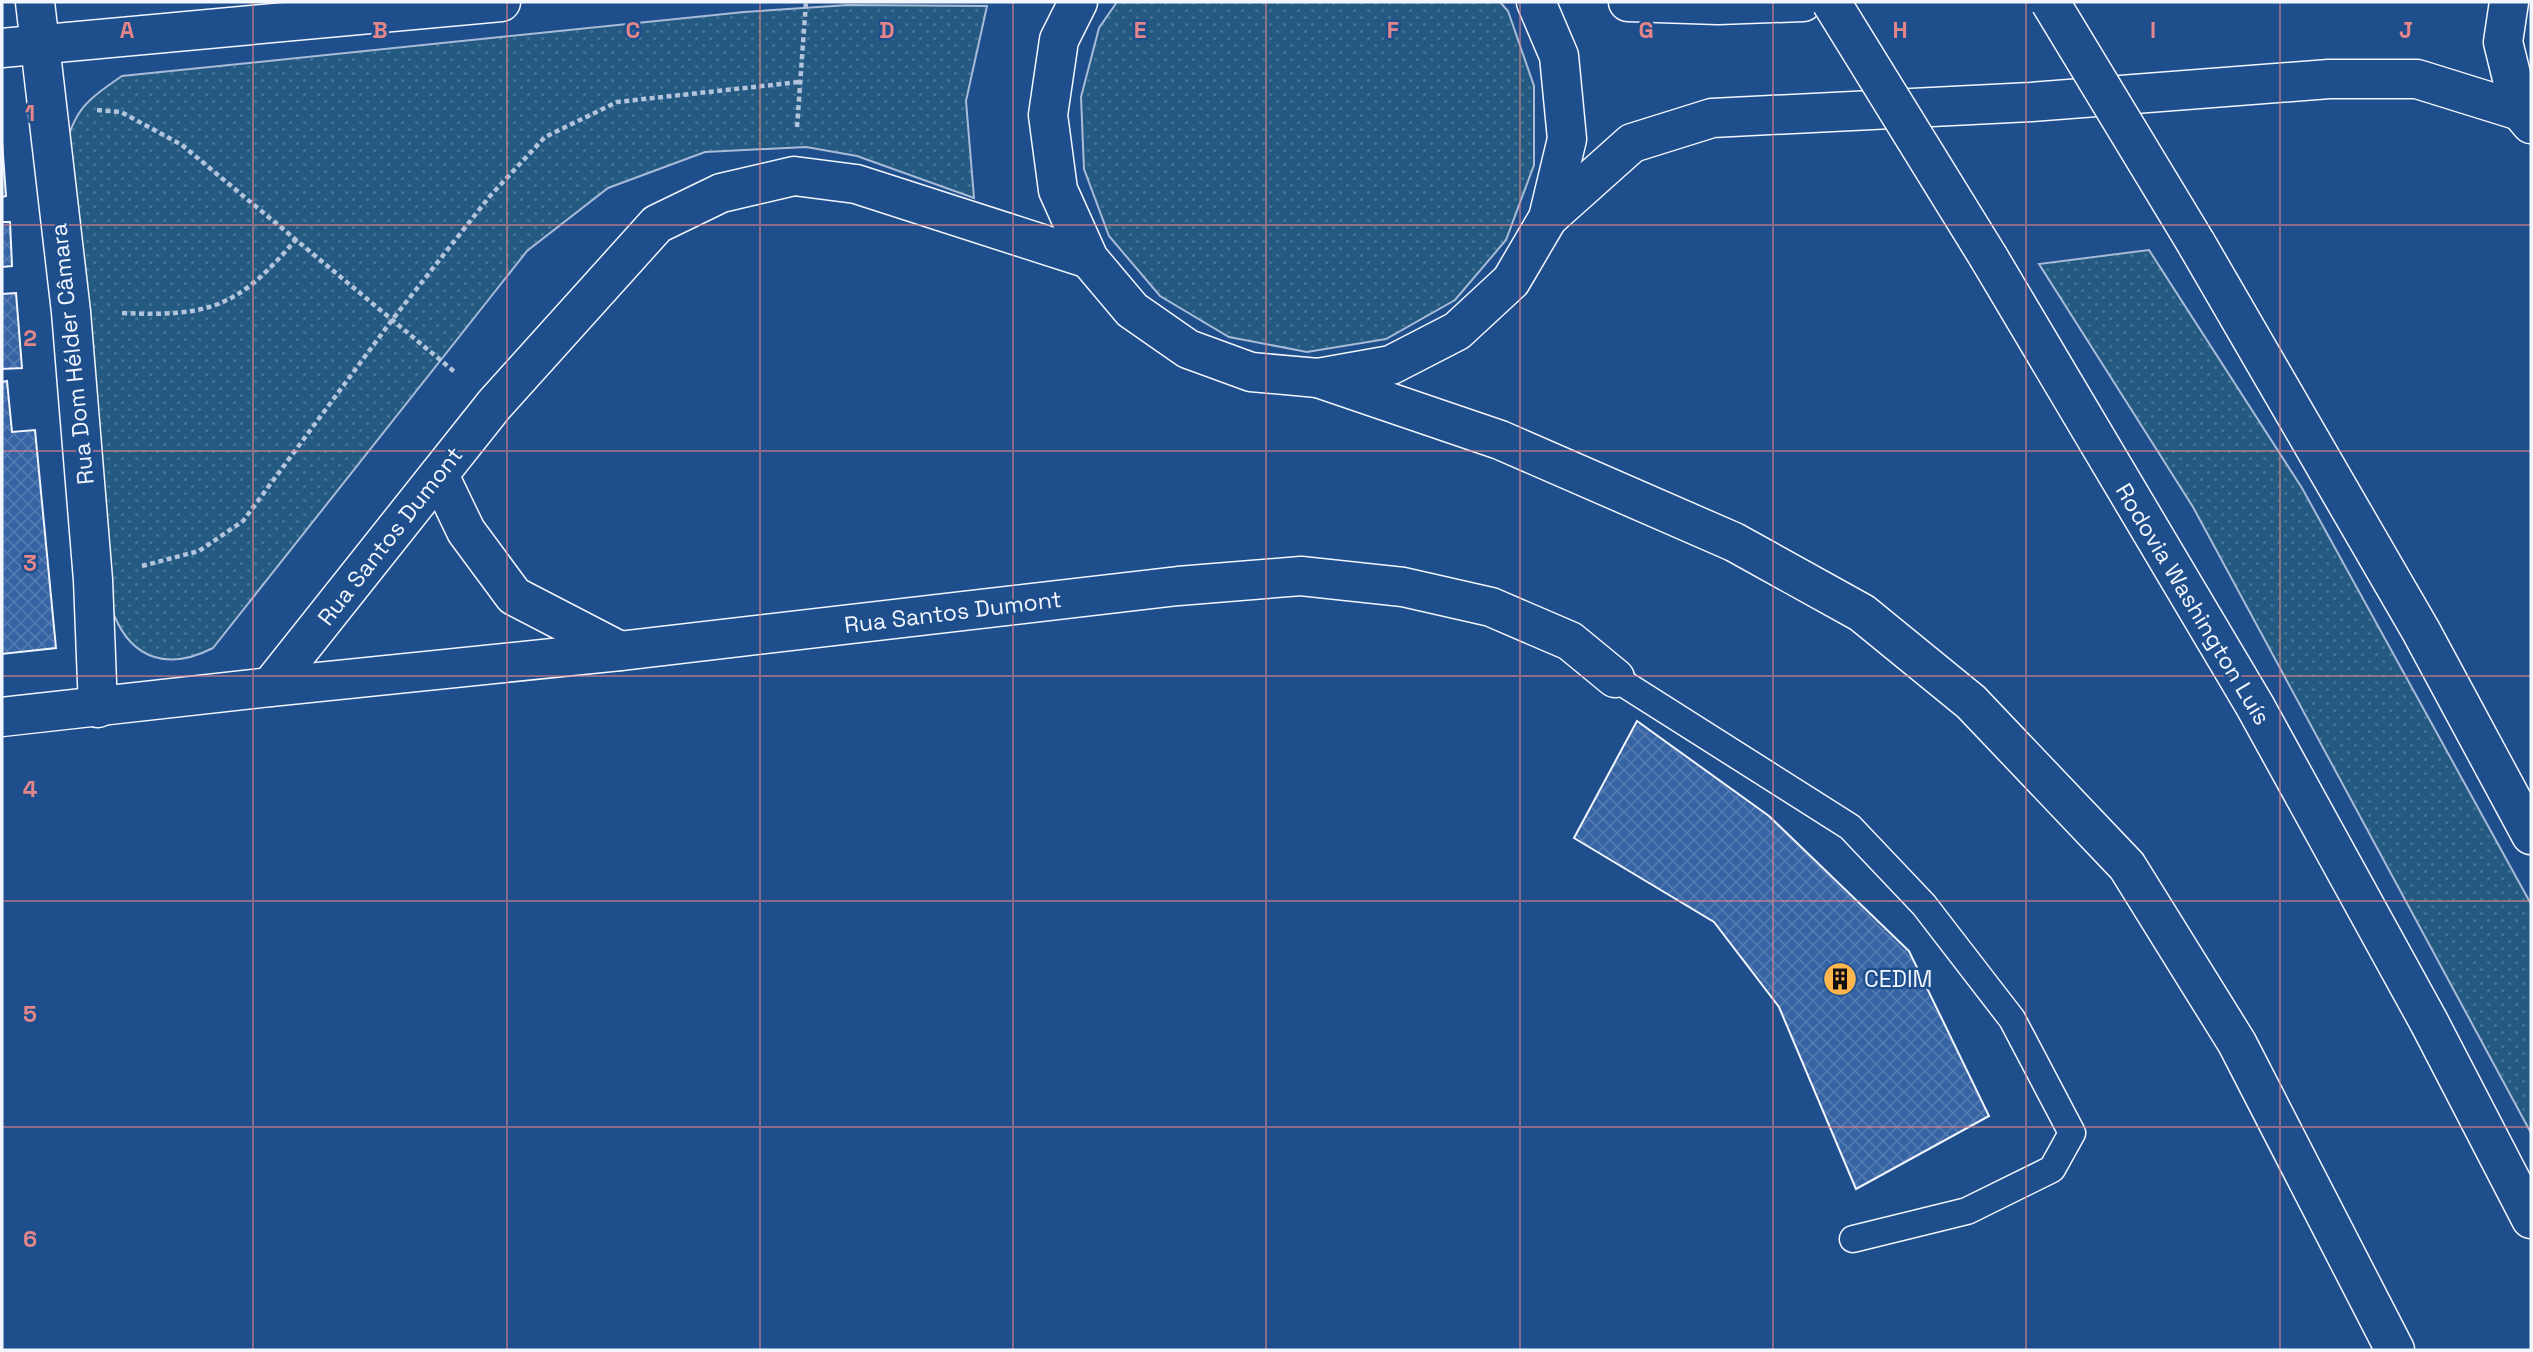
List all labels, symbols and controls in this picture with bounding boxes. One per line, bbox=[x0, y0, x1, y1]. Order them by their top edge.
text: A bbox=[120, 15, 135, 45]
text: B bbox=[372, 15, 388, 45]
text: C bbox=[626, 15, 640, 45]
text: D bbox=[879, 15, 895, 45]
text: E bbox=[1134, 15, 1146, 45]
text: F bbox=[1387, 15, 1399, 45]
text: G bbox=[1638, 15, 1654, 45]
text: H bbox=[1892, 15, 1908, 45]
text: I bbox=[2150, 15, 2156, 45]
text: J bbox=[2399, 15, 2413, 45]
text: 1 bbox=[25, 98, 35, 128]
street label: Rua Dom Hélder Câmara bbox=[43, 222, 101, 486]
text: 2 bbox=[23, 323, 37, 353]
street label: Rua Santos Dumont bbox=[311, 441, 469, 631]
street label: Rodovia Washington Luís bbox=[2109, 478, 2277, 730]
text: 3 bbox=[23, 548, 37, 578]
street label: Rua Santos Dumont bbox=[843, 584, 1063, 640]
text: 4 bbox=[23, 774, 38, 804]
building icon: CEDIM bbox=[1821, 960, 1859, 998]
place label: CEDIM bbox=[1864, 964, 1932, 994]
text: 5 bbox=[23, 999, 37, 1029]
text: 6 bbox=[23, 1224, 37, 1254]

